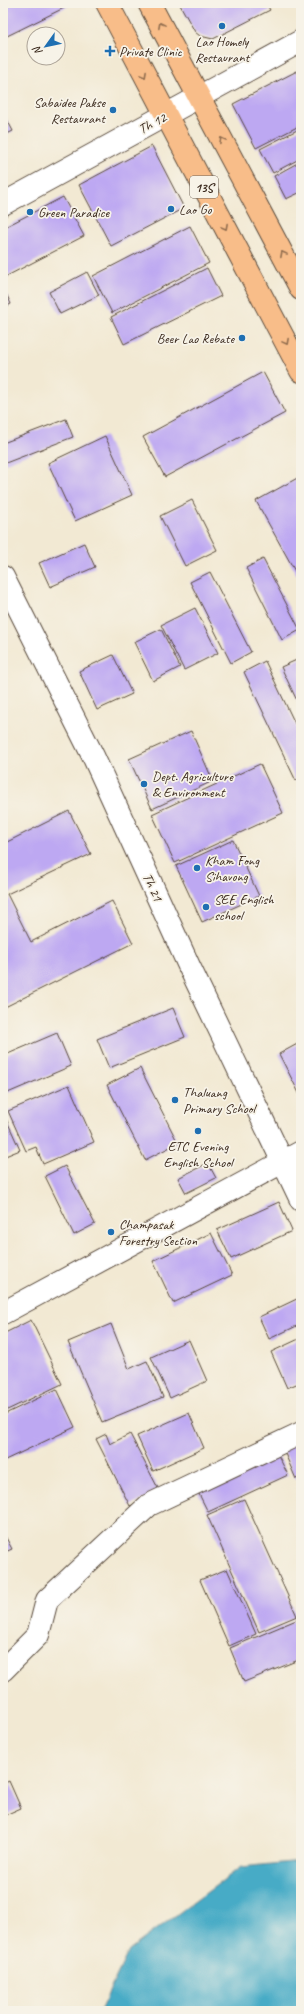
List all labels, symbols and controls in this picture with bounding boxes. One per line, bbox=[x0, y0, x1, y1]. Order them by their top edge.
marker: Lao Homely Restaurant bbox=[217, 21, 227, 31]
one-way arrow bbox=[158, 22, 165, 29]
north arrow bbox=[26, 26, 66, 66]
place label: Lao Homely Restaurant bbox=[195, 33, 250, 66]
text: N bbox=[29, 43, 45, 58]
place label: Private Clinic bbox=[119, 43, 183, 60]
marker: Private Clinic bbox=[104, 45, 116, 57]
one-way arrow bbox=[139, 71, 147, 78]
place label: Sabaidee Pakse Restaurant bbox=[34, 94, 106, 127]
marker: Sabaidee Pakse Restaurant bbox=[108, 105, 118, 115]
street label: Th 12 bbox=[135, 108, 171, 138]
one-way arrow bbox=[219, 136, 227, 144]
road number: 13S bbox=[190, 176, 218, 198]
place label: Lao Go bbox=[179, 201, 212, 218]
place label: Green Paradice bbox=[38, 204, 110, 221]
marker: Lao Go bbox=[166, 204, 176, 214]
marker: Green Paradice bbox=[25, 207, 35, 217]
one-way arrow bbox=[220, 223, 227, 230]
one-way arrow bbox=[280, 251, 288, 259]
place label: Beer Lao Rebate bbox=[157, 330, 235, 347]
marker: Beer Lao Rebate bbox=[237, 333, 247, 343]
one-way arrow bbox=[281, 337, 288, 345]
place label: Dept. Agriculture & Environment bbox=[152, 768, 234, 801]
marker: Dept. Agriculture & Environment bbox=[139, 779, 149, 789]
place label: Kham Fong Sihavong bbox=[205, 852, 260, 885]
marker: Kham Fong Sihavong bbox=[192, 863, 202, 873]
street label: Th 21 bbox=[139, 870, 167, 905]
place label: SEE English school bbox=[214, 891, 274, 924]
marker: SEE English school bbox=[201, 902, 211, 912]
place label: Thaluang Primary School bbox=[183, 1084, 258, 1117]
marker: Thaluang Primary School bbox=[170, 1095, 180, 1105]
marker: ETC Evening English School bbox=[193, 1126, 203, 1136]
place label: ETC Evening English School bbox=[164, 1138, 235, 1171]
place label: Champasak Forestry Section bbox=[119, 1216, 198, 1249]
marker: Champasak Forestry Section bbox=[106, 1227, 116, 1237]

